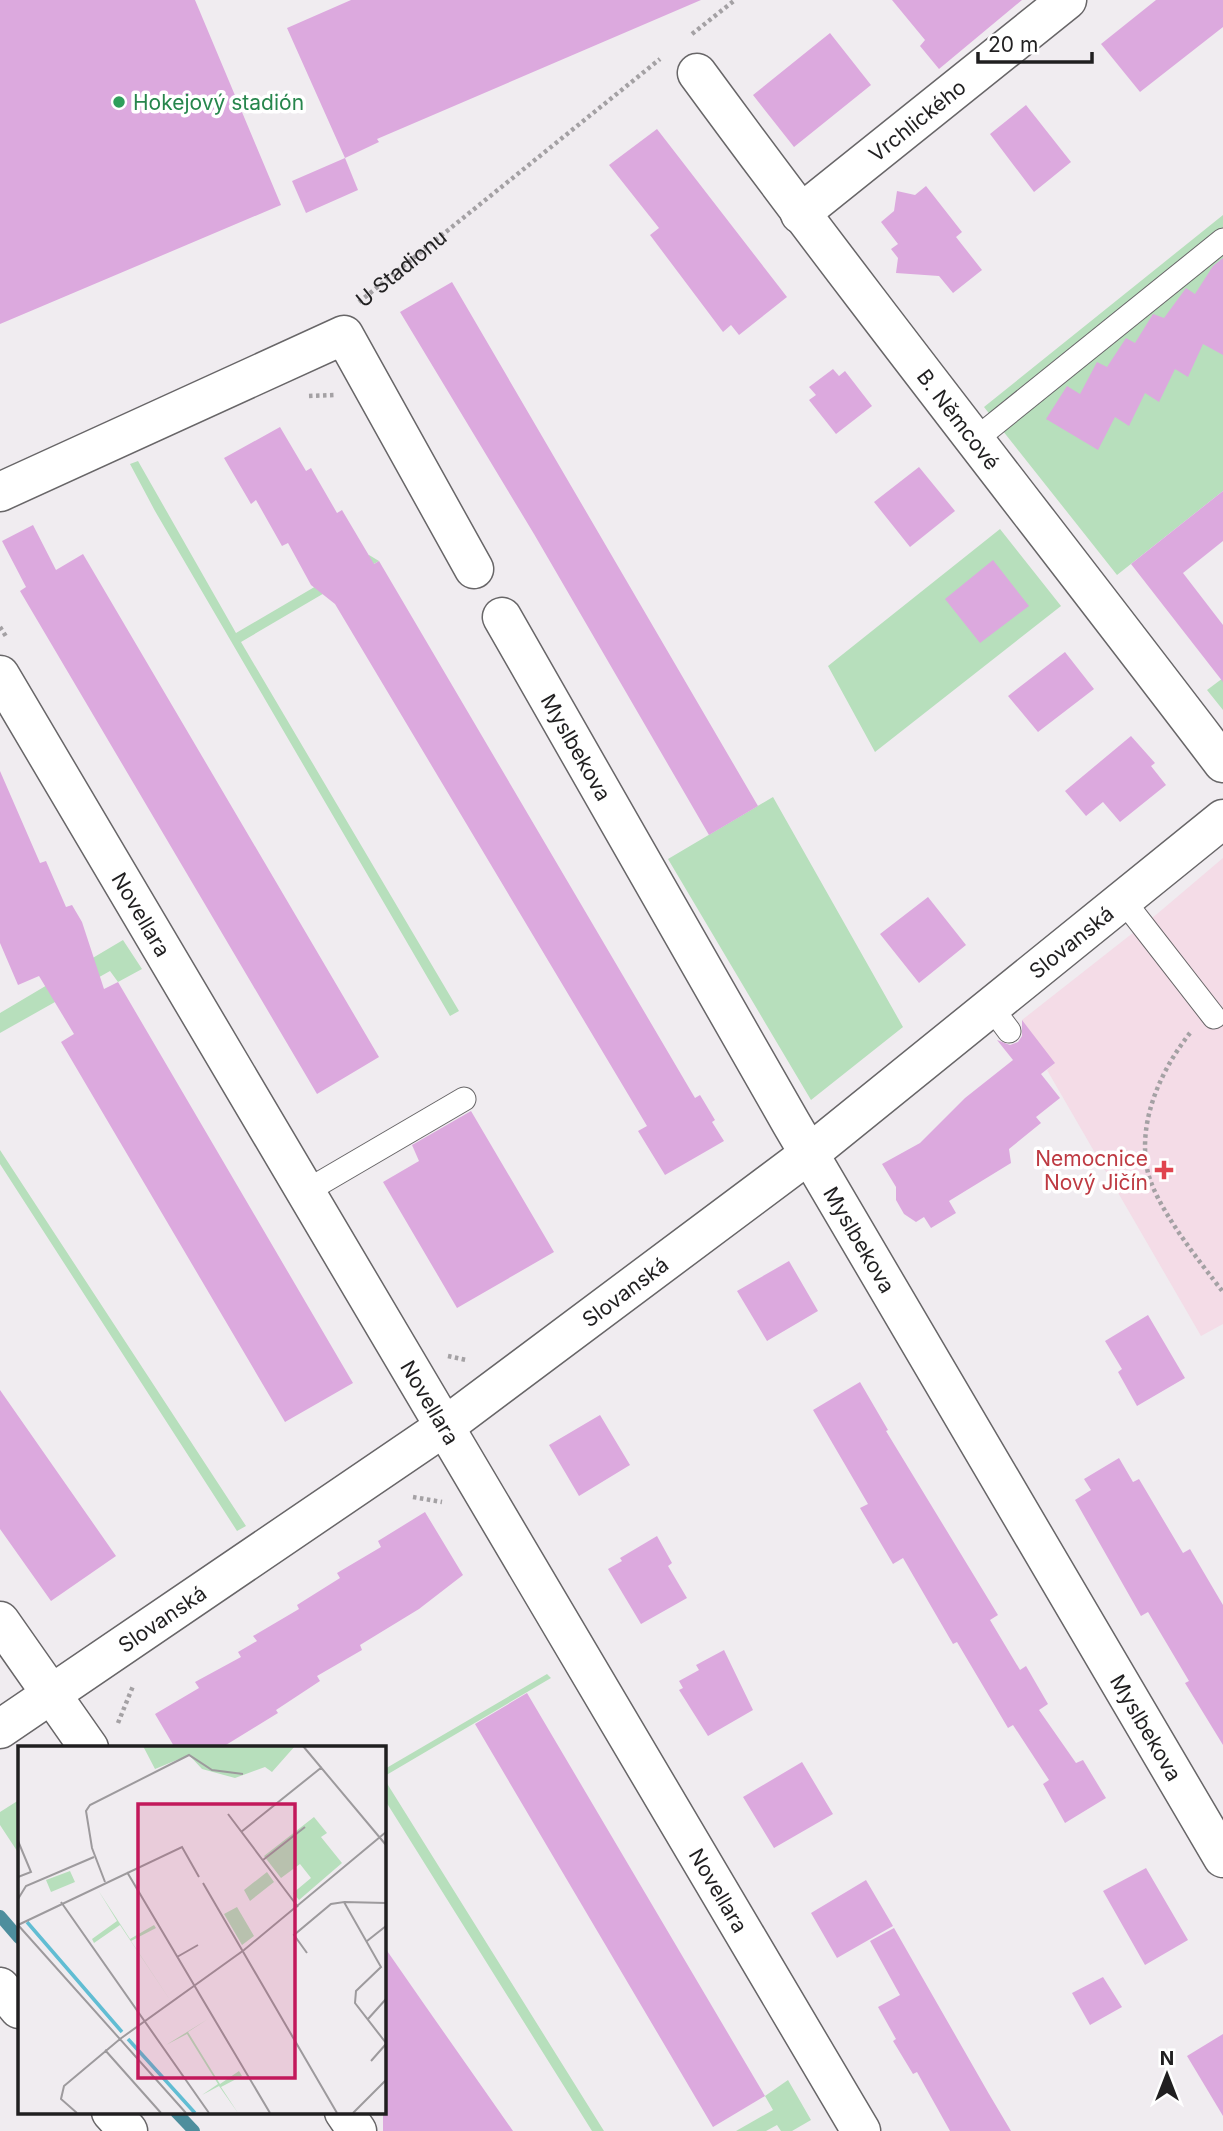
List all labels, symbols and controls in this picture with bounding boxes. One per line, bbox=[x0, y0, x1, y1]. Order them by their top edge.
scale bar bbox=[978, 21, 1092, 65]
text: 20 m bbox=[988, 32, 1038, 57]
street label: Vrchlického bbox=[864, 74, 971, 167]
place label: Hokejový stadión bbox=[133, 90, 304, 115]
marker: Hokejový stadión bbox=[111, 94, 127, 110]
street label: U Stadionu bbox=[351, 224, 451, 312]
street label: B. Němcové bbox=[912, 364, 1005, 474]
street label: Myslbekova bbox=[536, 689, 617, 805]
street label: Novellara bbox=[107, 868, 176, 961]
street label: Slovanská bbox=[1024, 900, 1118, 983]
place label: Nemocnice Nový Jičín bbox=[1035, 1146, 1148, 1195]
marker: Nemocnice Nový Jičín bbox=[1154, 1160, 1174, 1180]
street label: Myslbekova bbox=[819, 1182, 900, 1297]
street label: Slovanská bbox=[577, 1251, 673, 1332]
street label: Novellara bbox=[396, 1356, 465, 1449]
street label: Slovanská bbox=[113, 1580, 211, 1658]
street label: Myslbekova bbox=[1105, 1670, 1187, 1785]
inset map bbox=[18, 1746, 385, 2114]
street label: Novellara bbox=[684, 1844, 753, 1937]
north arrow bbox=[1132, 2040, 1202, 2110]
text: N bbox=[1160, 2047, 1174, 2070]

